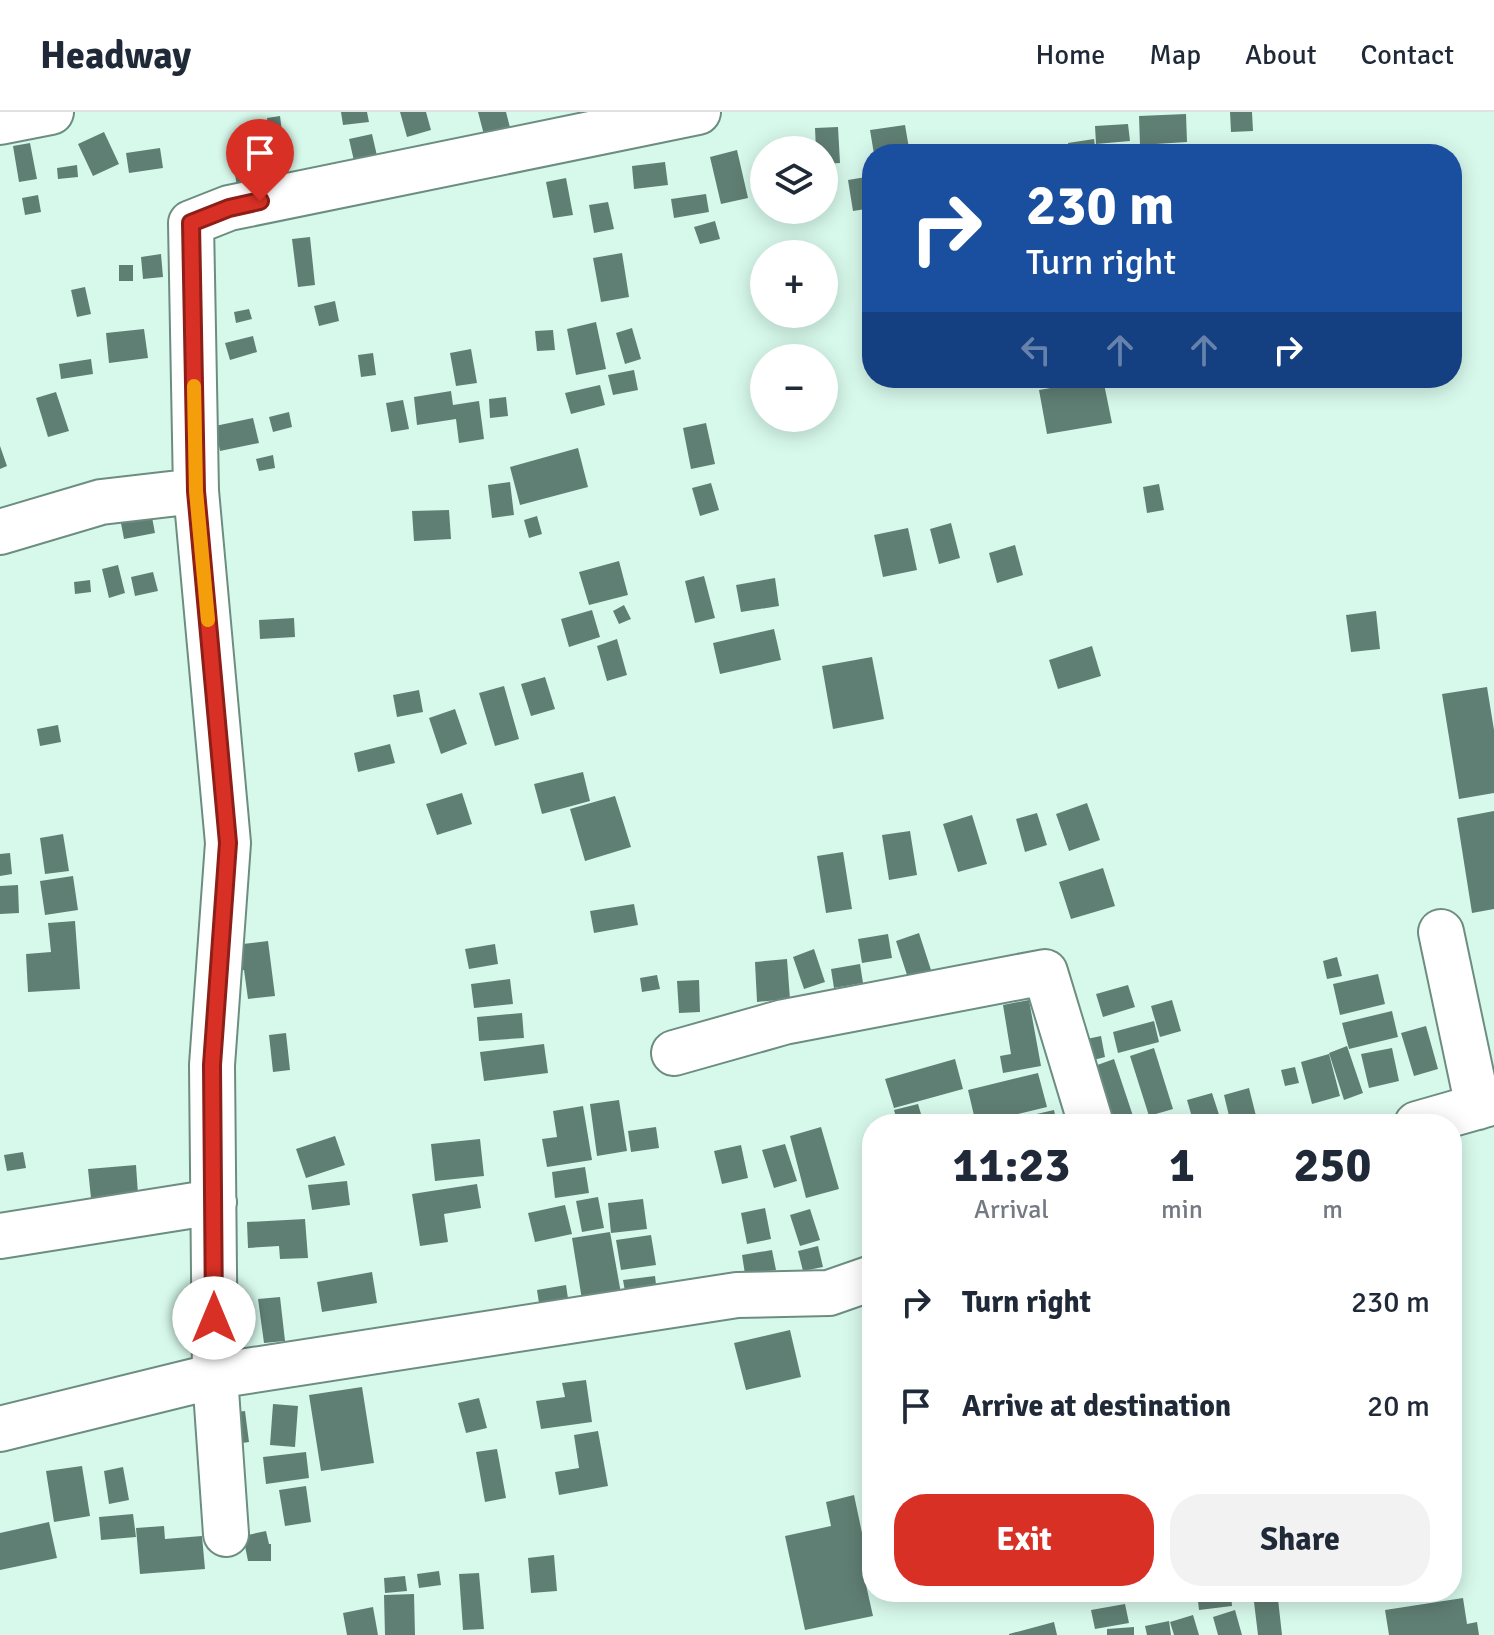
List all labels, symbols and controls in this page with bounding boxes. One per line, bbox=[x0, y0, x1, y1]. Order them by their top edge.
text: Headway bbox=[40, 32, 191, 79]
text: Home bbox=[1036, 38, 1105, 72]
text: Map bbox=[1149, 38, 1201, 72]
text: About bbox=[1245, 38, 1317, 72]
text: Contact bbox=[1361, 38, 1454, 72]
pin bbox=[226, 119, 294, 201]
icon: arrive bbox=[238, 131, 282, 175]
map controls bbox=[750, 136, 838, 432]
button: layers bbox=[750, 136, 838, 224]
text: 230 m bbox=[1026, 171, 1174, 240]
icon: right bbox=[894, 176, 998, 280]
button: + bbox=[750, 240, 838, 328]
text: Turn right bbox=[1026, 240, 1176, 285]
icon: left bbox=[1014, 328, 1058, 372]
icon: ahead bbox=[1098, 328, 1142, 372]
icon: ahead bbox=[1182, 328, 1226, 372]
icon: right bbox=[1266, 328, 1310, 372]
button: − bbox=[750, 344, 838, 432]
text: 11:23 bbox=[953, 1136, 1070, 1195]
text: 1 bbox=[1169, 1136, 1195, 1195]
text: 250 bbox=[1294, 1136, 1371, 1195]
text: Arrival bbox=[974, 1194, 1049, 1226]
text: min bbox=[1161, 1194, 1203, 1226]
text: m bbox=[1322, 1194, 1343, 1226]
position arrow bbox=[172, 1276, 256, 1360]
icon: right bbox=[894, 1280, 938, 1324]
text: Turn right bbox=[962, 1284, 1091, 1321]
text: 230 m bbox=[1351, 1284, 1430, 1321]
icon: arrive bbox=[894, 1384, 938, 1428]
text: Arrive at destination bbox=[962, 1388, 1231, 1425]
text: 20 m bbox=[1367, 1388, 1430, 1425]
button: Exit bbox=[894, 1494, 1154, 1586]
button: Share bbox=[1170, 1494, 1430, 1586]

